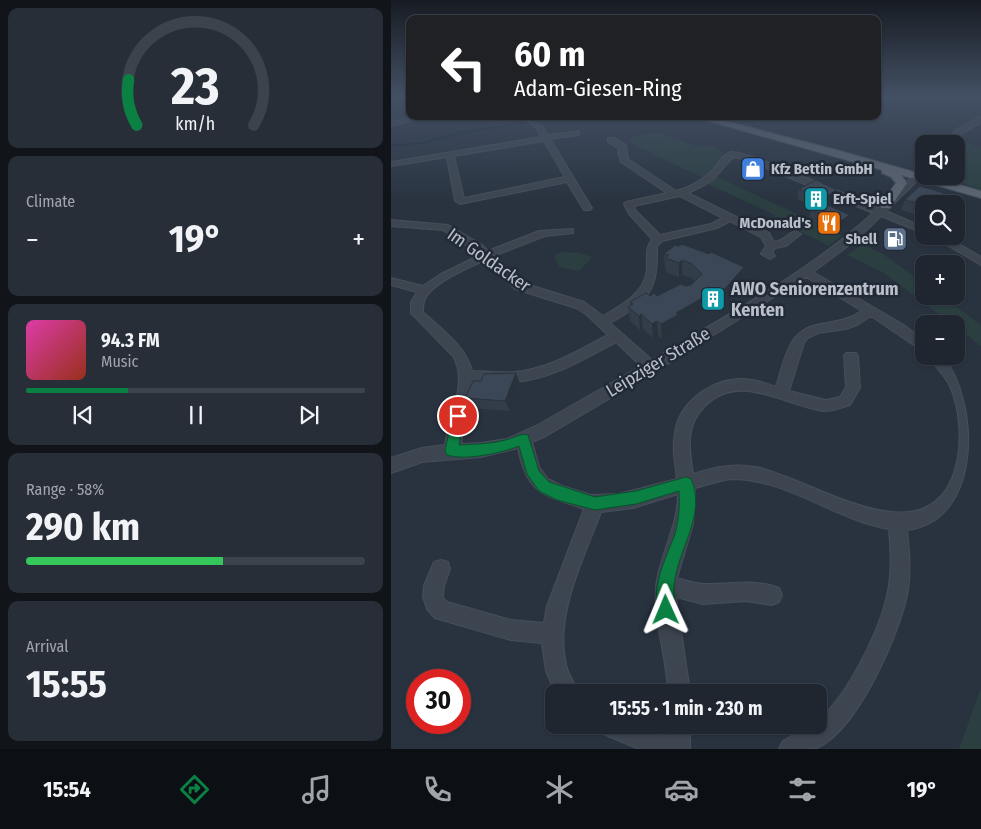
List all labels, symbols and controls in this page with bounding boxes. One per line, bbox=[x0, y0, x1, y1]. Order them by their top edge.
text: 60 m bbox=[514, 33, 585, 75]
icon: left bbox=[431, 35, 496, 100]
text: 23 bbox=[170, 55, 220, 118]
text: Adam-Giesen-Ring bbox=[514, 75, 682, 102]
text: km/h bbox=[176, 113, 215, 135]
map controls bbox=[915, 135, 965, 365]
button: sound bbox=[915, 135, 965, 185]
shop icon: Kfz Bettin GmbH bbox=[740, 156, 766, 182]
place label: Kfz Bettin GmbH bbox=[771, 160, 873, 178]
building icon: Erft-Spiel bbox=[803, 186, 829, 212]
place label: Erft-Spiel bbox=[833, 190, 893, 208]
text: Climate bbox=[26, 192, 75, 211]
button: search bbox=[915, 195, 965, 245]
restaurant icon: McDonald's bbox=[816, 210, 842, 236]
place label: McDonald's bbox=[740, 214, 811, 232]
text: 19° bbox=[169, 216, 222, 262]
text: − bbox=[26, 223, 39, 256]
text: + bbox=[352, 223, 365, 256]
street label: Im Goldacker bbox=[443, 223, 536, 297]
fuel station icon: Shell bbox=[882, 226, 908, 252]
place label: Shell bbox=[846, 230, 878, 248]
button: + bbox=[915, 255, 965, 305]
place label: AWO Seniorenzentrum Kenten bbox=[730, 278, 899, 321]
building icon: AWO Seniorenzentrum Kenten bbox=[700, 286, 726, 312]
button: − bbox=[915, 315, 965, 365]
street label: Leipziger Straße bbox=[602, 322, 714, 402]
text: 94.3 FM bbox=[101, 329, 160, 352]
text: Music bbox=[101, 352, 138, 371]
pin bbox=[437, 395, 479, 437]
icon: previous bbox=[69, 401, 97, 429]
icon: pause bbox=[182, 401, 210, 429]
icon: next bbox=[295, 401, 323, 429]
icon: arrive bbox=[444, 402, 472, 430]
text: Range · 58% bbox=[26, 480, 104, 499]
text: 290 km bbox=[26, 504, 140, 550]
position arrow bbox=[639, 583, 691, 635]
text: Arrival bbox=[26, 637, 68, 656]
text: 15:55 bbox=[26, 661, 107, 707]
speed limit sign: 30 bbox=[406, 669, 471, 734]
text: 15:55 · 1 min · 230 m bbox=[610, 697, 762, 720]
icon: directions bbox=[177, 772, 212, 807]
icon: music bbox=[299, 772, 334, 807]
icon: phone bbox=[420, 772, 455, 807]
icon: climate bbox=[542, 772, 577, 807]
icon: car bbox=[664, 772, 699, 807]
icon: filters bbox=[785, 772, 820, 807]
text: 15:54 bbox=[43, 776, 91, 803]
text: 19° bbox=[907, 776, 938, 803]

